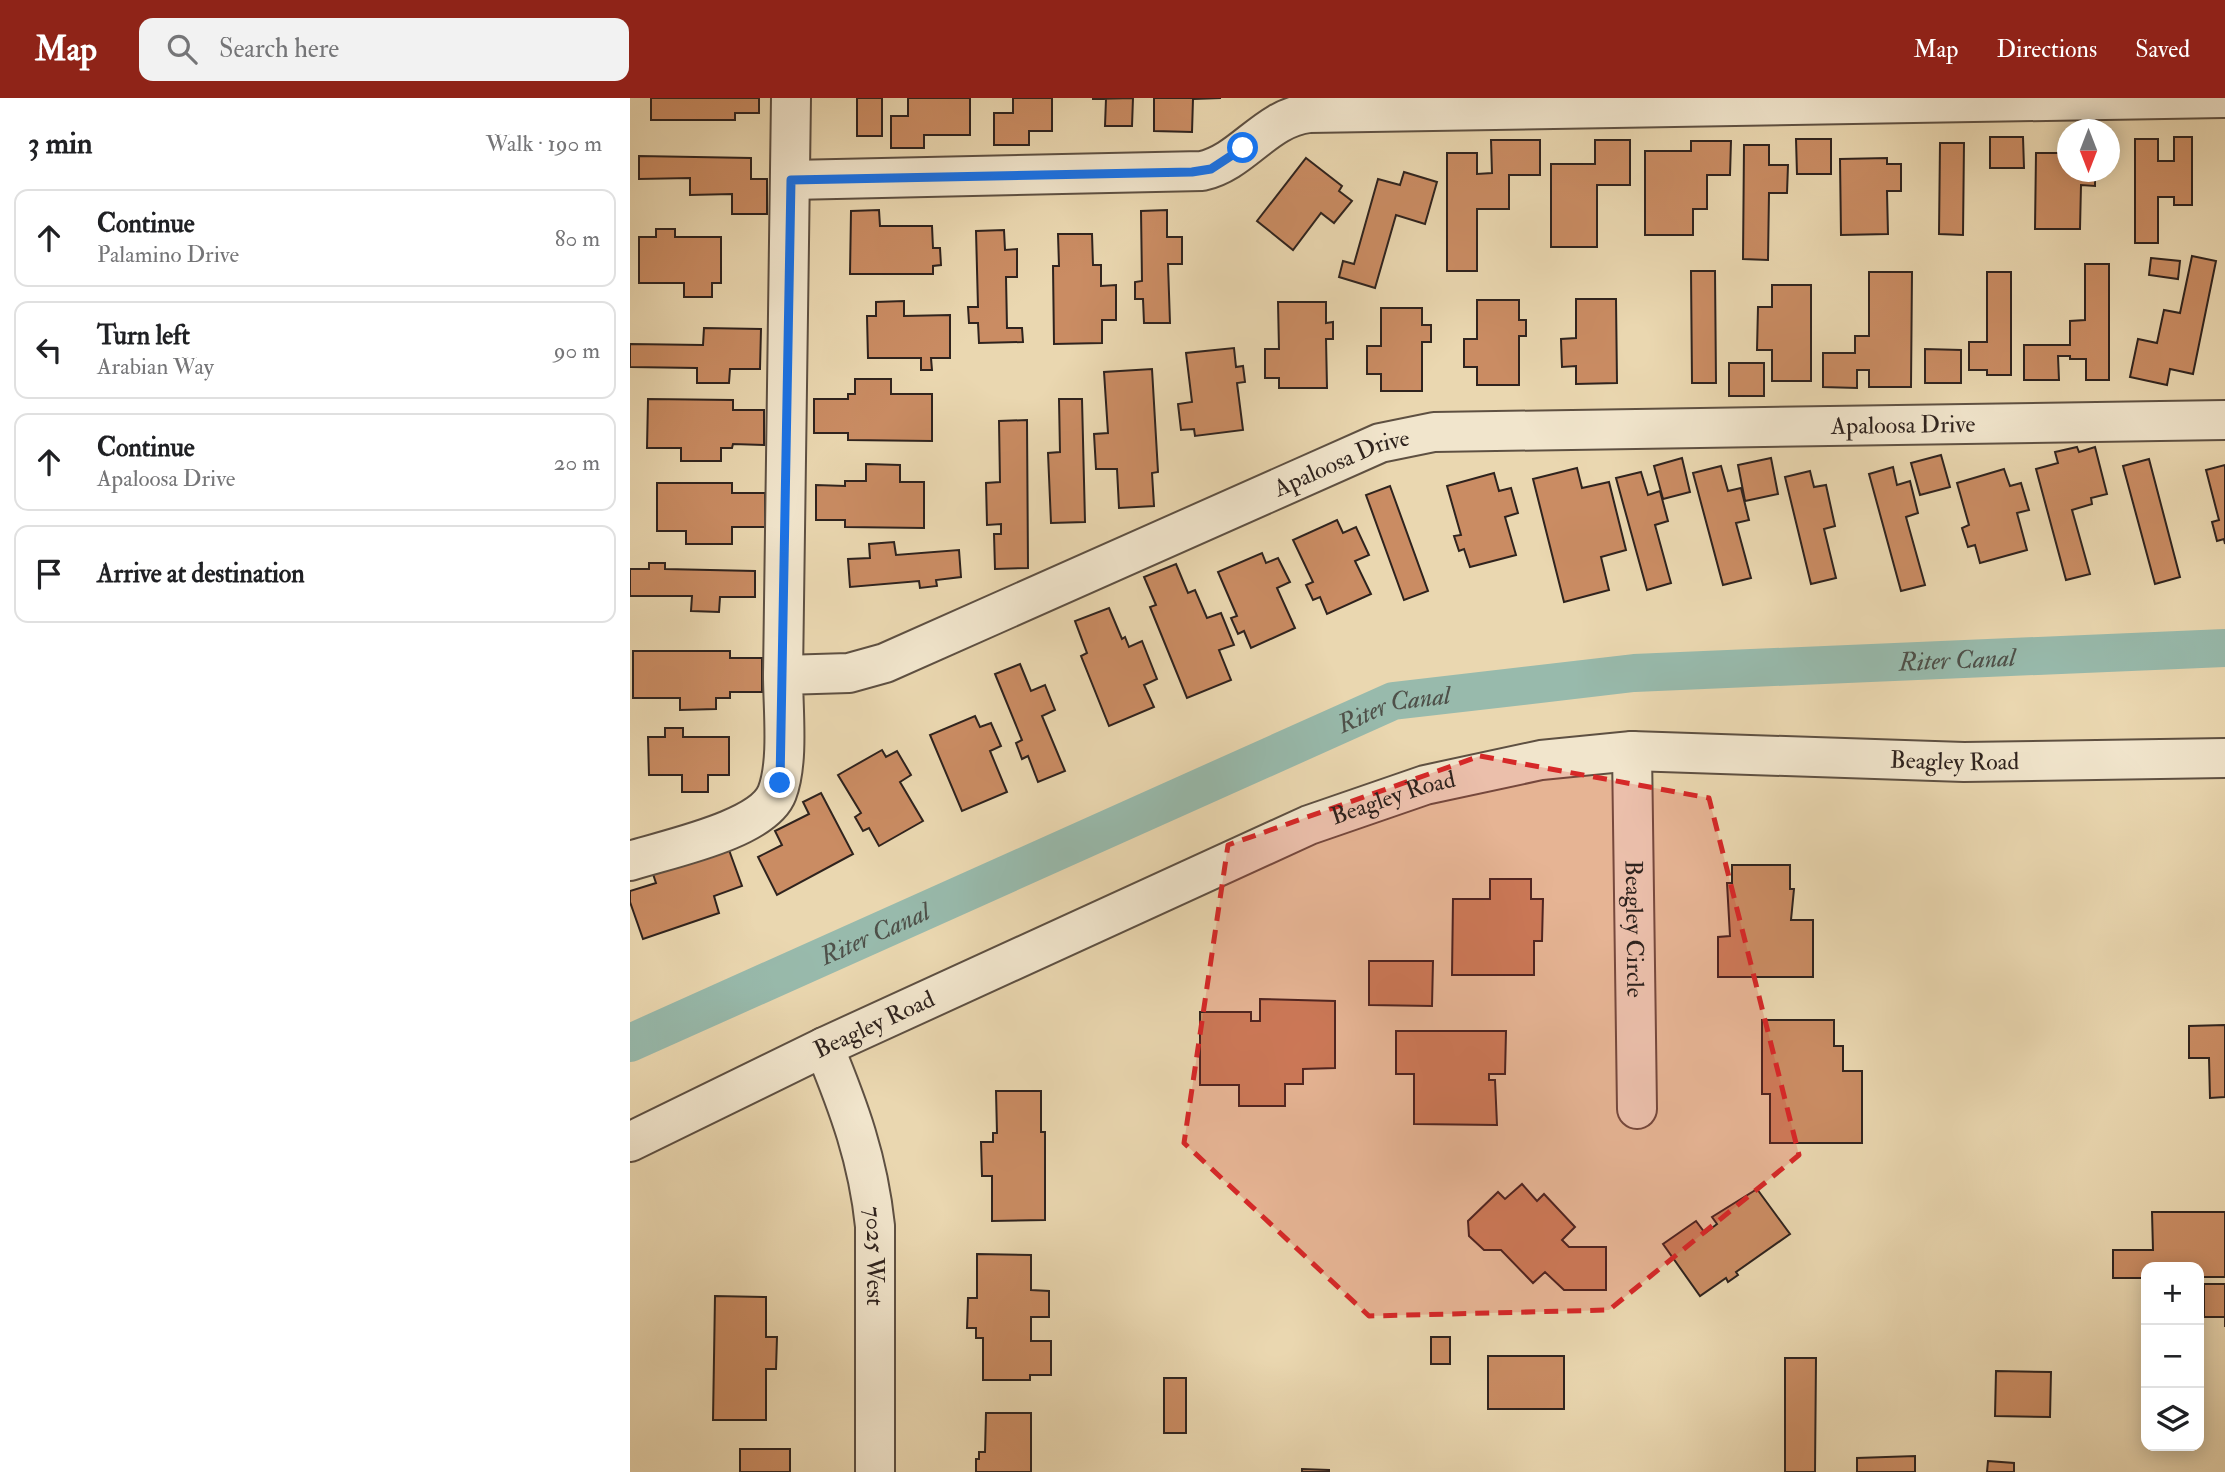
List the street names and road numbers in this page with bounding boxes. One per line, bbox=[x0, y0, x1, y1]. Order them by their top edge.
street label: Apaloosa Drive bbox=[1830, 409, 1976, 442]
street label: Apaloosa Drive bbox=[1268, 422, 1412, 505]
street label: Beagley Road bbox=[1889, 745, 2020, 778]
street label: Beagley Road bbox=[1327, 764, 1458, 832]
street label: Beagley Circle bbox=[1618, 860, 1650, 998]
street label: Beagley Road bbox=[809, 983, 940, 1066]
street label: 7025 West bbox=[857, 1205, 890, 1306]

